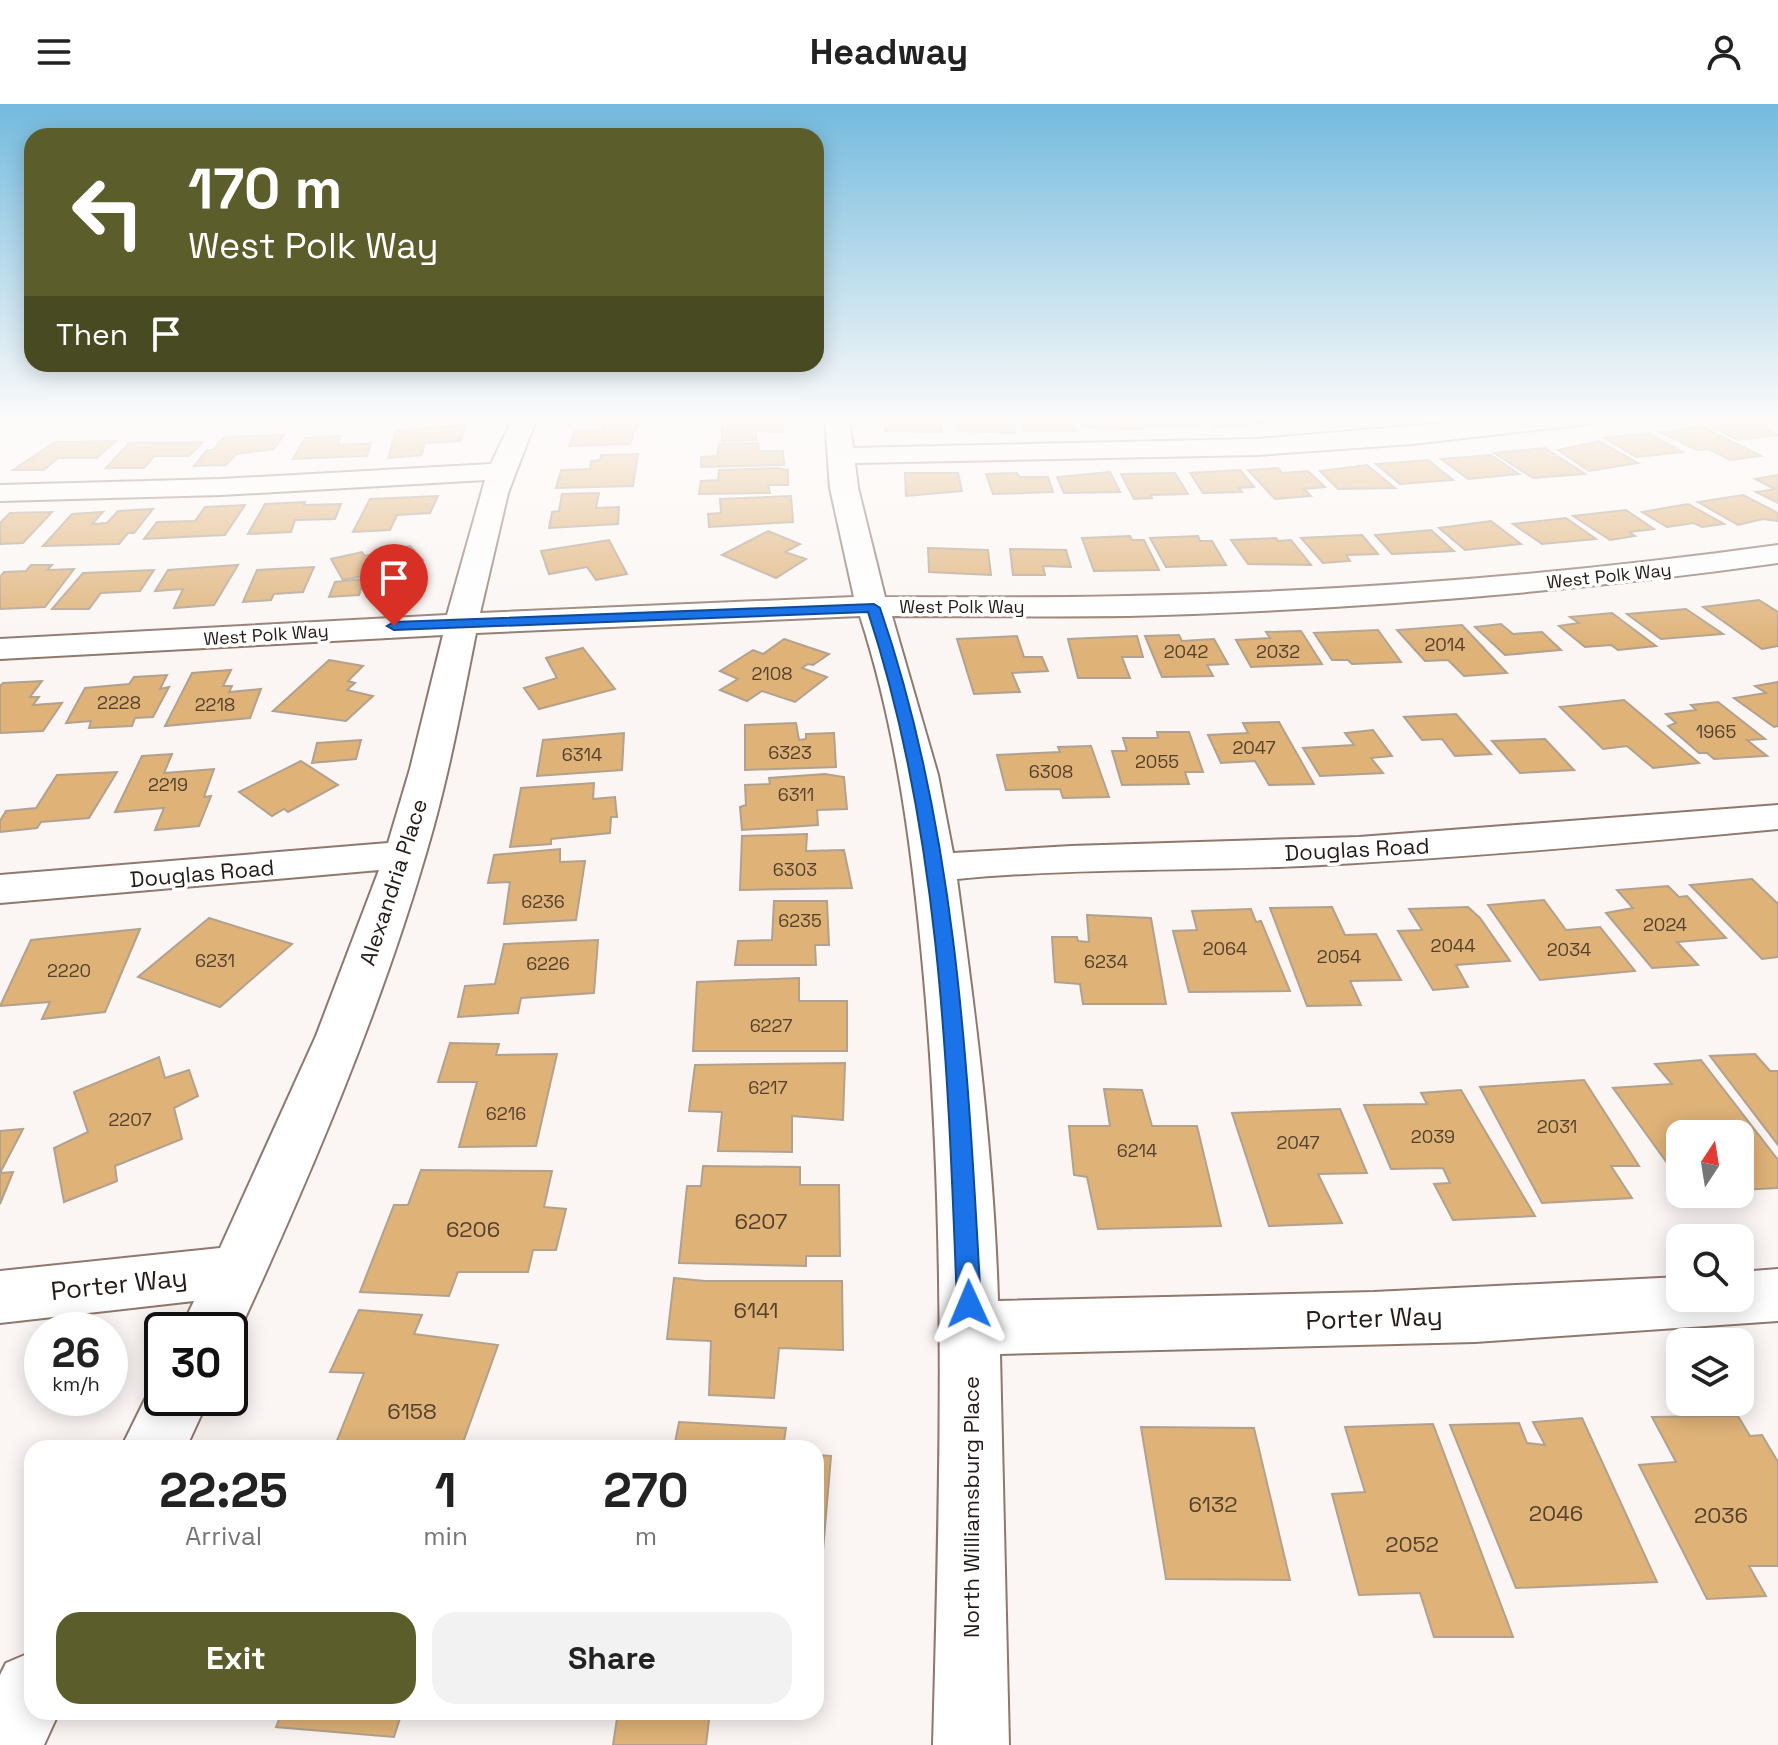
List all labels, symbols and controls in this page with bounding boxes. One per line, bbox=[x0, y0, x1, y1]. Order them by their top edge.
text: Headway bbox=[810, 29, 968, 75]
icon: menu bbox=[32, 30, 76, 74]
icon: person bbox=[1702, 30, 1746, 74]
text: 170 m bbox=[188, 153, 342, 224]
icon: left bbox=[56, 160, 160, 264]
text: West Polk Way bbox=[188, 223, 439, 269]
icon: arrive bbox=[144, 312, 188, 356]
text: Then bbox=[56, 315, 128, 354]
pin bbox=[360, 544, 428, 626]
icon: arrive bbox=[372, 556, 416, 600]
street label: West Polk Way bbox=[1545, 558, 1672, 593]
street label: West Polk Way bbox=[899, 595, 1025, 618]
street label: West Polk Way bbox=[203, 619, 329, 650]
house number: 2014 bbox=[1424, 633, 1466, 656]
house number: 2042 bbox=[1164, 640, 1208, 663]
house number: 2032 bbox=[1256, 640, 1300, 663]
house number: 2108 bbox=[751, 662, 793, 685]
house number: 2228 bbox=[97, 691, 141, 714]
house number: 2218 bbox=[195, 693, 235, 716]
house number: 1965 bbox=[1696, 720, 1736, 743]
house number: 2047 bbox=[1232, 736, 1276, 759]
house number: 6323 bbox=[768, 741, 812, 764]
house number: 6314 bbox=[562, 743, 602, 766]
house number: 2055 bbox=[1135, 750, 1179, 773]
house number: 6308 bbox=[1029, 760, 1073, 783]
house number: 2219 bbox=[148, 773, 188, 796]
house number: 6311 bbox=[778, 783, 814, 806]
street label: Alexandria Place bbox=[353, 795, 433, 969]
street label: Douglas Road bbox=[1284, 831, 1430, 867]
street label: Douglas Road bbox=[129, 853, 275, 893]
house number: 6303 bbox=[773, 858, 817, 881]
house number: 6236 bbox=[521, 890, 565, 913]
house number: 6235 bbox=[778, 909, 822, 932]
house number: 2024 bbox=[1643, 913, 1687, 936]
house number: 2044 bbox=[1431, 934, 1475, 957]
house number: 2064 bbox=[1203, 937, 1247, 960]
house number: 2034 bbox=[1547, 938, 1591, 961]
house number: 2054 bbox=[1317, 945, 1361, 968]
house number: 6231 bbox=[195, 949, 235, 972]
house number: 6234 bbox=[1084, 950, 1128, 973]
house number: 6226 bbox=[526, 952, 570, 975]
house number: 2220 bbox=[47, 959, 91, 982]
house number: 6227 bbox=[750, 1014, 792, 1037]
house number: 6217 bbox=[748, 1076, 788, 1099]
house number: 6216 bbox=[486, 1102, 526, 1125]
house number: 2207 bbox=[108, 1108, 152, 1131]
house number: 2031 bbox=[1537, 1115, 1577, 1138]
north arrow bbox=[1666, 1120, 1754, 1208]
map controls bbox=[1666, 1120, 1754, 1416]
house number: 2039 bbox=[1411, 1125, 1455, 1148]
house number: 2047 bbox=[1276, 1131, 1320, 1154]
house number: 6214 bbox=[1117, 1139, 1157, 1162]
house number: 6207 bbox=[735, 1207, 787, 1235]
house number: 6206 bbox=[446, 1215, 500, 1243]
button: search bbox=[1666, 1224, 1754, 1312]
street label: Porter Way bbox=[49, 1260, 189, 1308]
position arrow bbox=[927, 1262, 1011, 1346]
house number: 6141 bbox=[733, 1296, 779, 1324]
street label: Porter Way bbox=[1305, 1299, 1443, 1337]
speed limit sign: 30 bbox=[144, 1312, 248, 1416]
text: 26 bbox=[52, 1328, 100, 1379]
button: layers bbox=[1666, 1328, 1754, 1416]
text: km/h bbox=[52, 1371, 100, 1397]
street label: North Williamsburg Place bbox=[957, 1376, 985, 1638]
house number: 6158 bbox=[387, 1397, 437, 1425]
text: 22:25 bbox=[159, 1460, 288, 1521]
text: 1 bbox=[435, 1460, 456, 1521]
text: 270 bbox=[603, 1460, 689, 1521]
house number: 6132 bbox=[1188, 1490, 1238, 1518]
house number: 2046 bbox=[1529, 1499, 1583, 1527]
house number: 2036 bbox=[1694, 1501, 1748, 1529]
text: Arrival bbox=[185, 1519, 262, 1553]
text: min bbox=[423, 1519, 468, 1553]
text: m bbox=[635, 1519, 657, 1553]
house number: 2052 bbox=[1385, 1530, 1439, 1558]
button: Exit bbox=[56, 1612, 416, 1704]
button: Share bbox=[432, 1612, 792, 1704]

